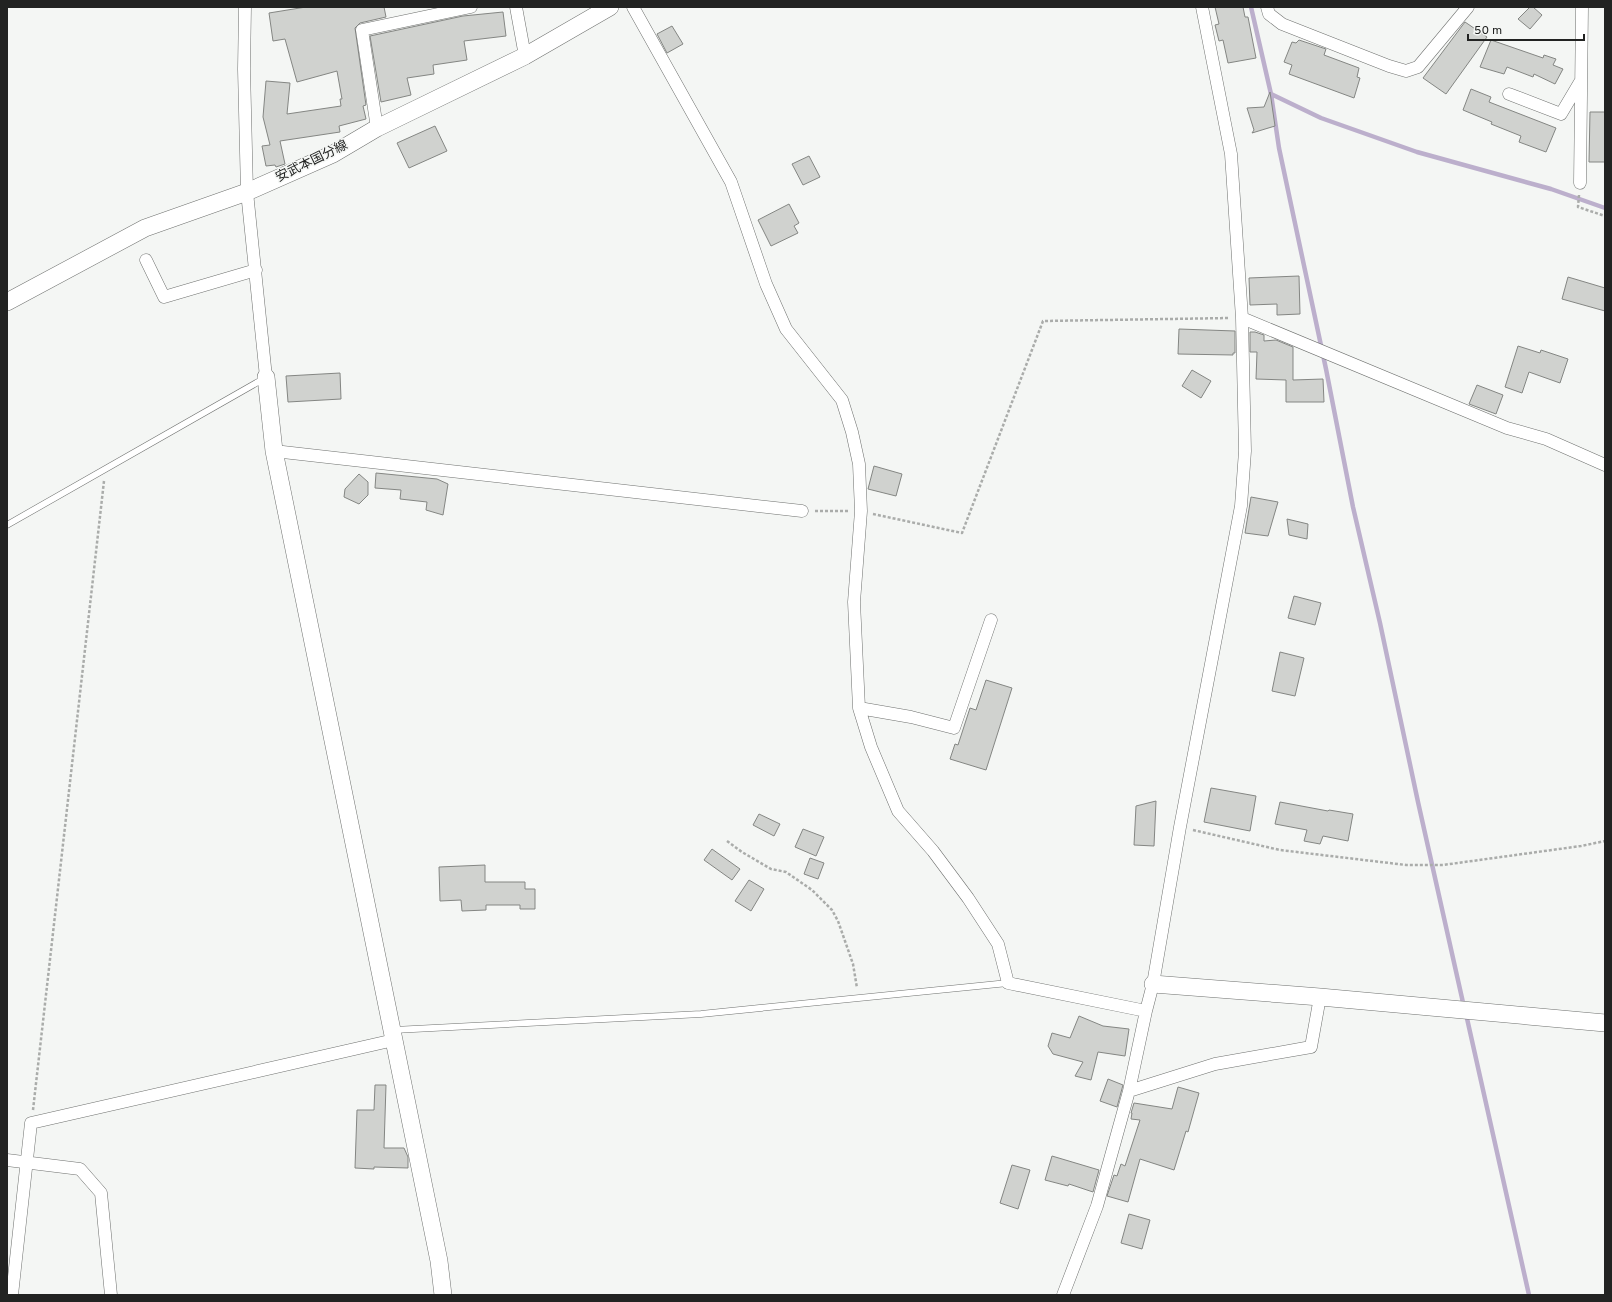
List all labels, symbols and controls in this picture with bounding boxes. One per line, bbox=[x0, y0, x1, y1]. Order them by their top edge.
scale bar bbox=[1468, 16, 1584, 42]
text: 50 m bbox=[1474, 23, 1502, 39]
street label: 安武本国分線 bbox=[273, 137, 351, 186]

